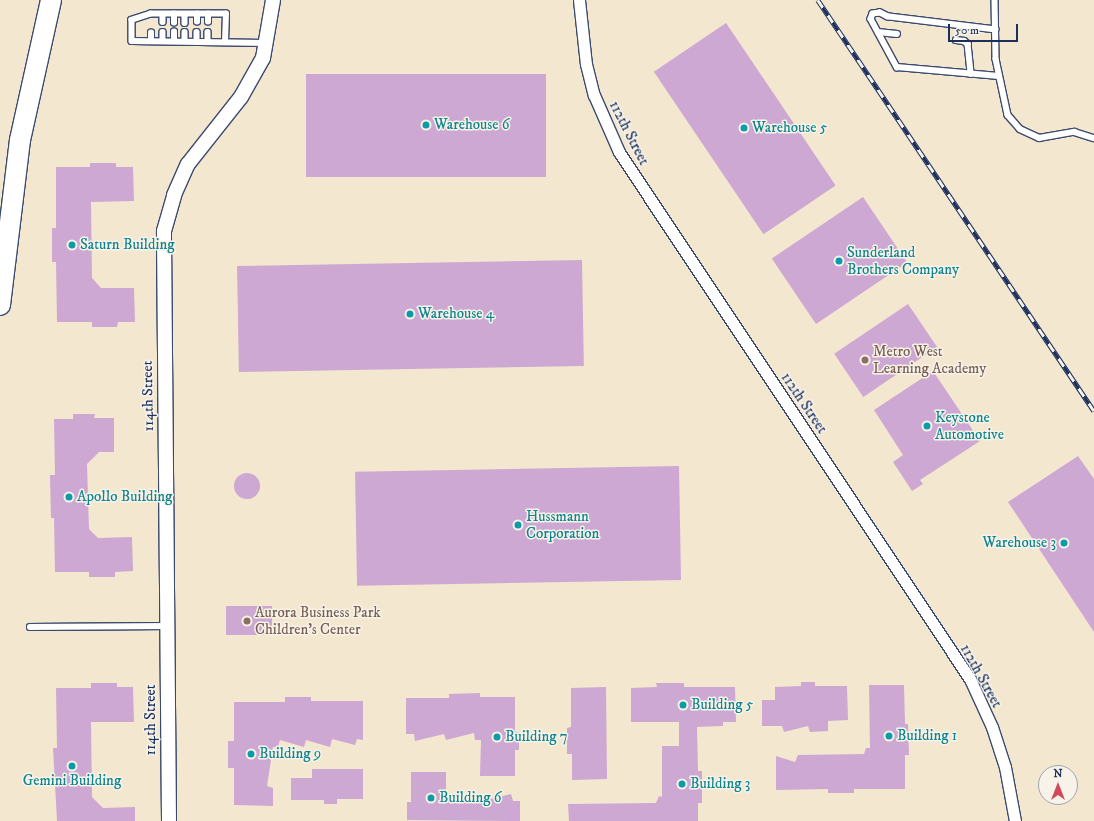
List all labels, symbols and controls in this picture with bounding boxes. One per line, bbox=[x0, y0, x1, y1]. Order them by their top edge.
scale bar bbox=[950, 16, 1020, 42]
text: 50 m bbox=[955, 23, 979, 38]
street label: 112th Street bbox=[605, 98, 653, 168]
place label: Warehouse 6 bbox=[434, 116, 510, 134]
place label: Warehouse 5 bbox=[752, 119, 827, 137]
marker: Warehouse 6 bbox=[421, 120, 431, 130]
marker: Warehouse 5 bbox=[739, 123, 749, 133]
place label: Saturn Building bbox=[80, 236, 175, 254]
marker: Saturn Building bbox=[67, 240, 77, 250]
place label: Sunderland Brothers Company bbox=[847, 243, 959, 278]
marker: Sunderland Brothers Company bbox=[834, 256, 844, 266]
place label: Warehouse 4 bbox=[418, 305, 494, 323]
marker: Warehouse 4 bbox=[405, 309, 415, 319]
place label: Metro West Learning Academy bbox=[873, 342, 986, 377]
marker: Metro West Learning Academy bbox=[860, 355, 870, 365]
street label: 114th Street bbox=[138, 360, 158, 432]
street label: 112th Street bbox=[777, 369, 831, 437]
place label: Keystone Automotive bbox=[935, 408, 1004, 443]
marker: Keystone Automotive bbox=[922, 421, 932, 431]
place label: Apollo Building bbox=[77, 488, 172, 506]
marker: Apollo Building bbox=[64, 492, 74, 502]
place label: Hussmann Corporation bbox=[526, 507, 599, 542]
marker: Hussmann Corporation bbox=[513, 520, 523, 530]
place label: Warehouse 3 bbox=[983, 534, 1056, 552]
marker: Warehouse 3 bbox=[1059, 538, 1069, 548]
place label: Aurora Business Park Children's Center bbox=[255, 603, 381, 638]
marker: Aurora Business Park Children's Center bbox=[242, 616, 252, 626]
street label: 112th Street bbox=[956, 641, 1006, 711]
street label: 114th Street bbox=[142, 684, 160, 756]
place label: Building 5 bbox=[691, 696, 753, 714]
marker: Building 5 bbox=[678, 700, 688, 710]
place label: Building 1 bbox=[897, 727, 957, 745]
place label: Building 7 bbox=[505, 728, 568, 746]
marker: Building 1 bbox=[884, 731, 894, 741]
marker: Building 7 bbox=[492, 732, 502, 742]
place label: Building 9 bbox=[259, 745, 321, 763]
marker: Building 9 bbox=[246, 749, 256, 759]
marker: Gemini Building bbox=[67, 761, 77, 771]
north arrow bbox=[1038, 765, 1078, 805]
text: N bbox=[1053, 767, 1063, 781]
place label: Gemini Building bbox=[23, 772, 121, 790]
place label: Building 3 bbox=[690, 775, 750, 793]
marker: Building 3 bbox=[677, 779, 687, 789]
place label: Building 6 bbox=[439, 789, 502, 807]
marker: Building 6 bbox=[426, 793, 436, 803]

